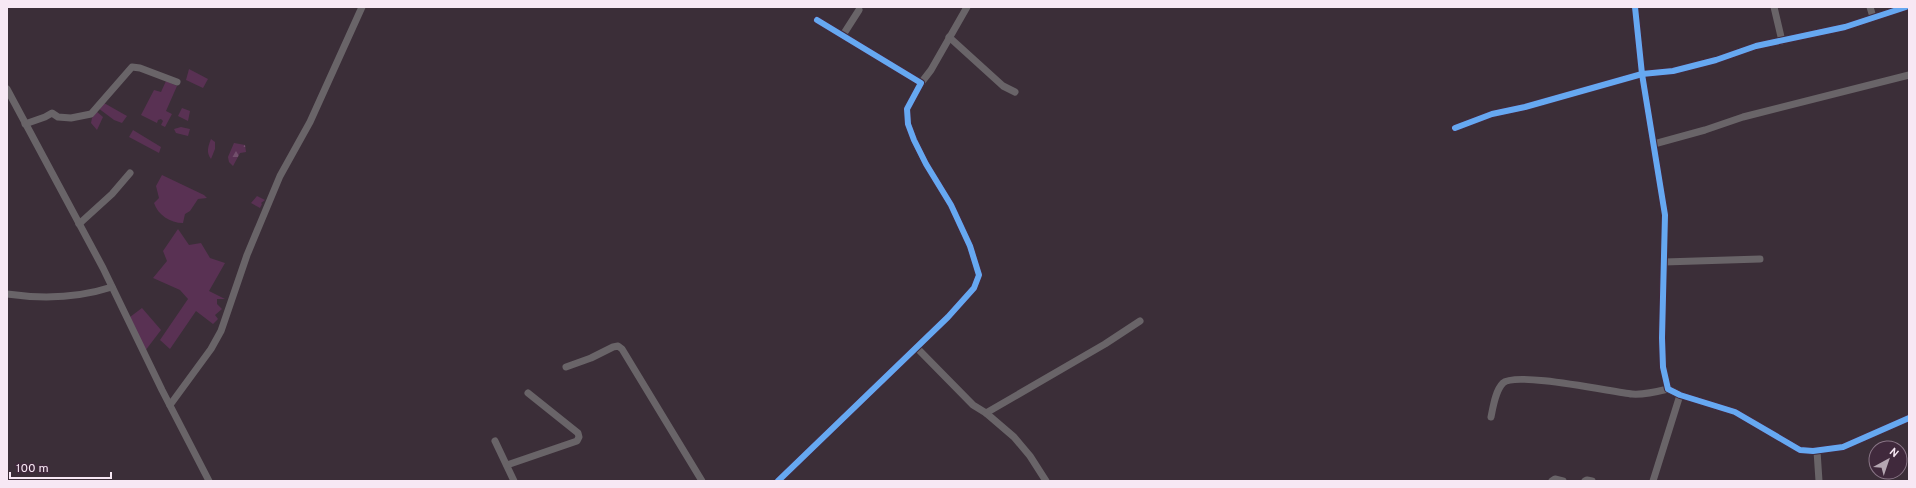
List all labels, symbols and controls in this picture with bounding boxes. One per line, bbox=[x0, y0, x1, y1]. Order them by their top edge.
north arrow bbox=[1868, 440, 1908, 480]
text: N bbox=[1886, 445, 1901, 461]
scale bar bbox=[10, 454, 111, 480]
text: 100 m bbox=[16, 461, 49, 477]

